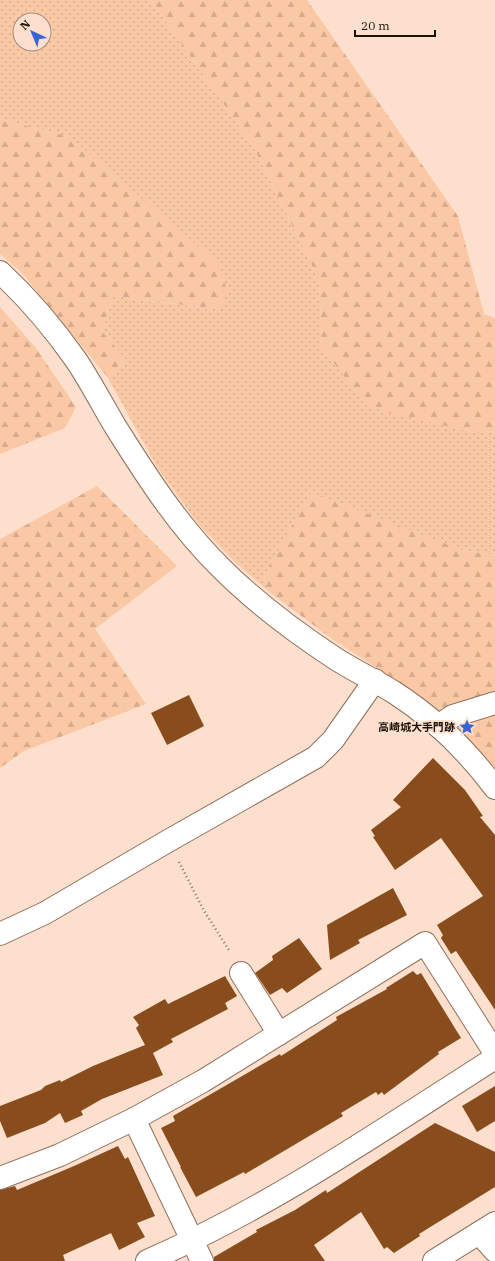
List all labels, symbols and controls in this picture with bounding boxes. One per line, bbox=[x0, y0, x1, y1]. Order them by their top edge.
north arrow bbox=[12, 12, 52, 52]
scale bar bbox=[355, 12, 435, 38]
text: N bbox=[17, 17, 33, 33]
text: 20 m bbox=[361, 18, 390, 33]
place icon: 高崎城大手門跡 bbox=[458, 718, 476, 736]
place label: 高崎城大手門跡 bbox=[378, 720, 455, 734]

